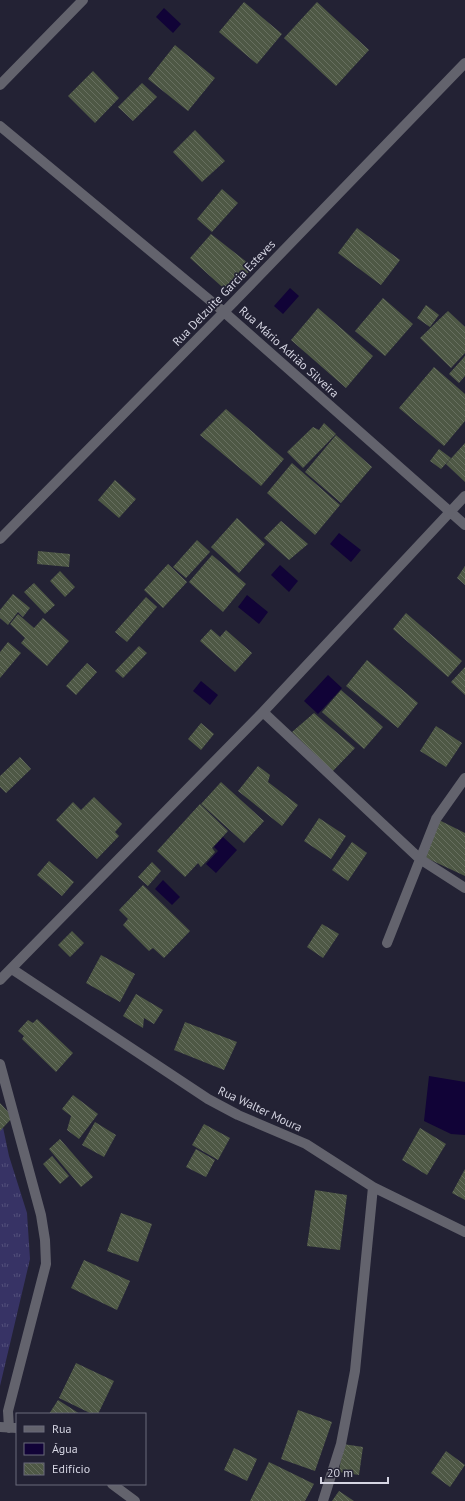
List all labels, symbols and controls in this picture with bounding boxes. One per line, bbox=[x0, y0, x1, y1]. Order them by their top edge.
street label: Rua Delzuite Garcia Esteves bbox=[169, 237, 278, 349]
street label: Rua Mário Adrião Silveira bbox=[236, 303, 342, 400]
street label: Rua Walter Moura bbox=[216, 1083, 305, 1135]
legend bbox=[16, 1413, 146, 1485]
text: Rua bbox=[52, 1421, 71, 1436]
text: Água bbox=[52, 1441, 78, 1456]
scale bar bbox=[321, 1459, 388, 1485]
text: Edifício bbox=[52, 1461, 90, 1476]
text: 20 m bbox=[327, 1465, 353, 1480]

